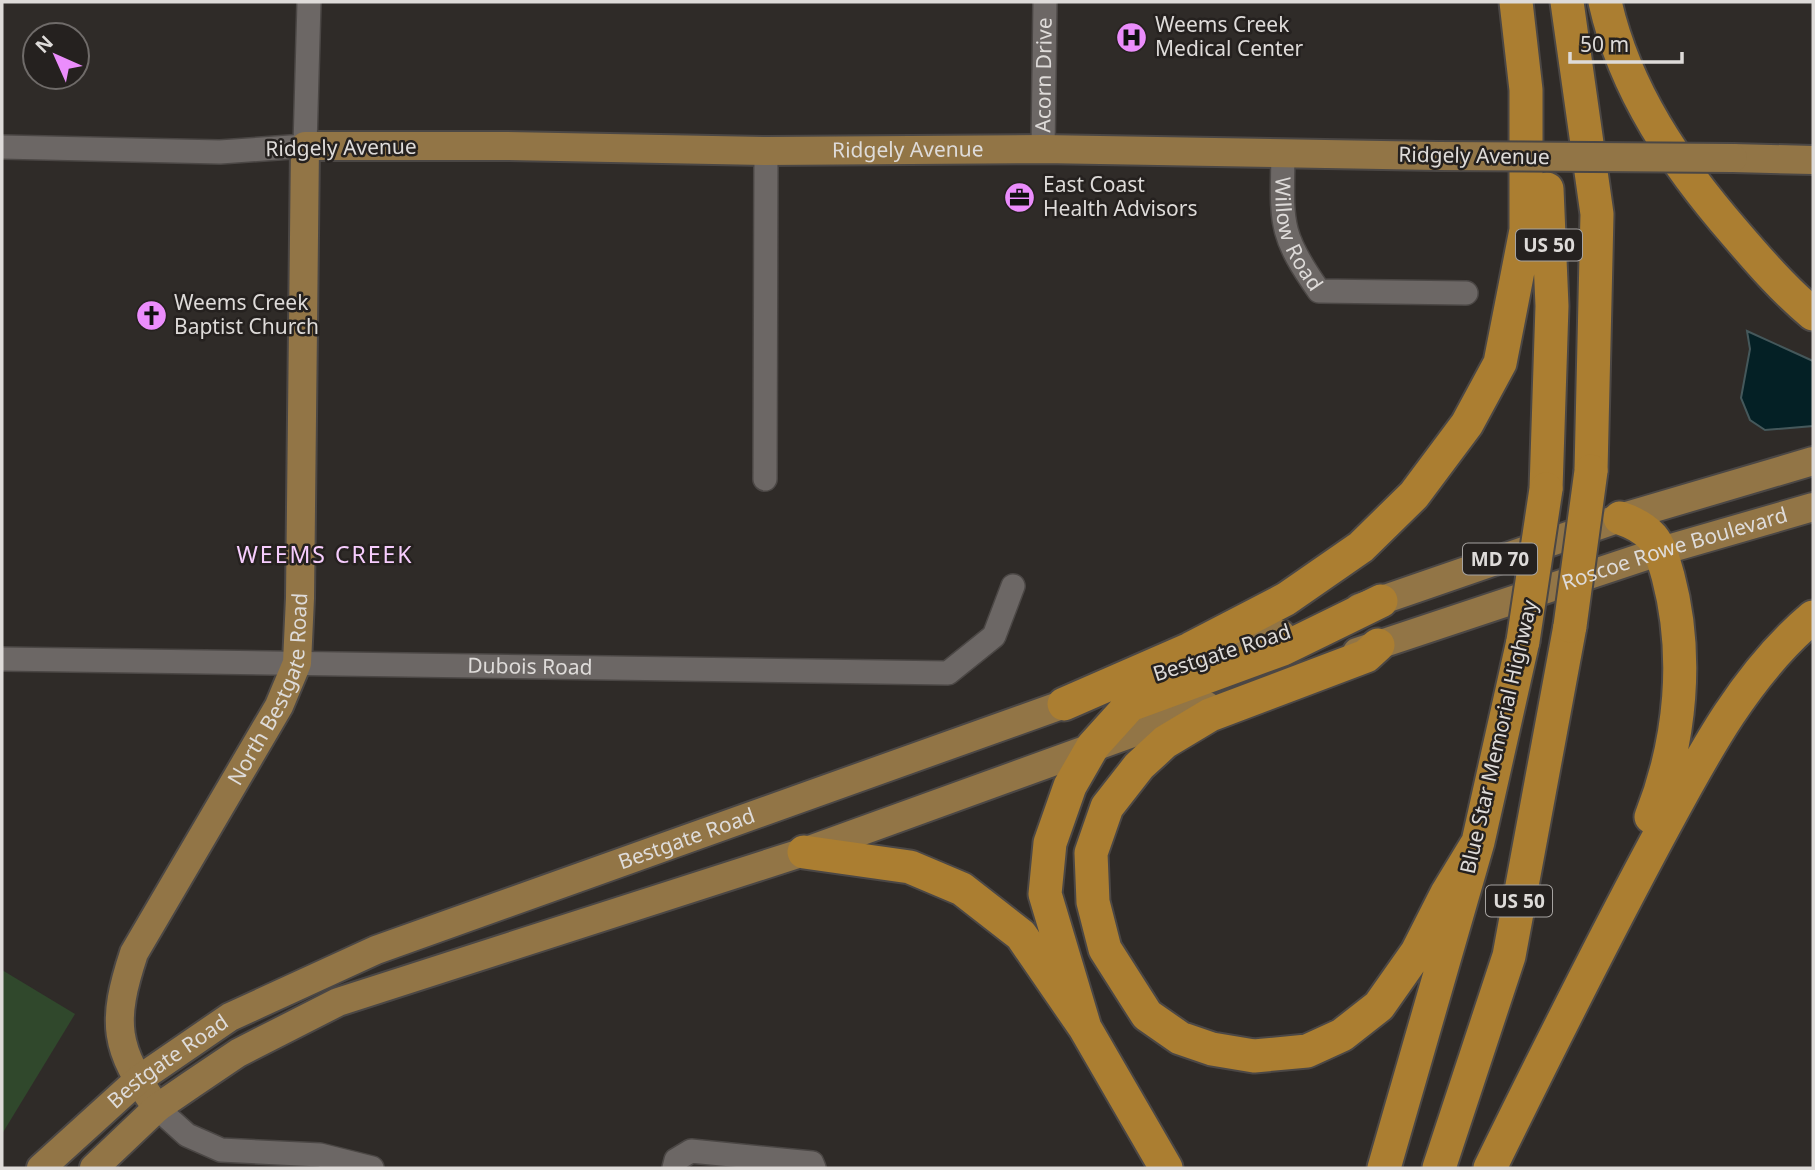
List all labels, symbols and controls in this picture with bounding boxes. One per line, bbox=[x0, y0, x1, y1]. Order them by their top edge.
place label: Weems Creek Medical Center bbox=[1155, 10, 1303, 62]
street label: Acorn Drive bbox=[1028, 17, 1058, 133]
hospital icon: Weems Creek Medical Center bbox=[1115, 20, 1149, 54]
north arrow bbox=[21, 21, 91, 91]
scale bar bbox=[1570, 21, 1682, 65]
text: N bbox=[29, 29, 59, 59]
text: 50 m bbox=[1580, 30, 1629, 58]
street label: Ridgely Avenue bbox=[265, 132, 417, 162]
street label: Ridgely Avenue bbox=[832, 134, 984, 164]
street label: Ridgely Avenue bbox=[1398, 140, 1550, 170]
place label: East Coast Health Advisors bbox=[1043, 170, 1198, 222]
street label: Willow Road bbox=[1269, 177, 1330, 296]
office icon: East Coast Health Advisors bbox=[1003, 180, 1037, 214]
road number: US 50 bbox=[1516, 230, 1582, 260]
place label: Weems Creek Baptist Church bbox=[174, 288, 319, 340]
church icon: Weems Creek Baptist Church bbox=[134, 298, 168, 332]
street label: Roscoe Rowe Boulevard bbox=[1558, 500, 1791, 596]
district label: WEEMS CREEK bbox=[236, 538, 414, 570]
road number: MD 70 bbox=[1463, 544, 1537, 574]
street label: North Bestgate Road bbox=[221, 592, 313, 790]
street label: Blue Star Memorial Highway bbox=[1453, 597, 1543, 876]
street label: Bestgate Road bbox=[1149, 617, 1294, 687]
street label: Dubois Road bbox=[467, 651, 593, 681]
street label: Bestgate Road bbox=[614, 801, 758, 875]
road number: US 50 bbox=[1486, 886, 1552, 917]
street label: Bestgate Road bbox=[101, 1007, 233, 1114]

